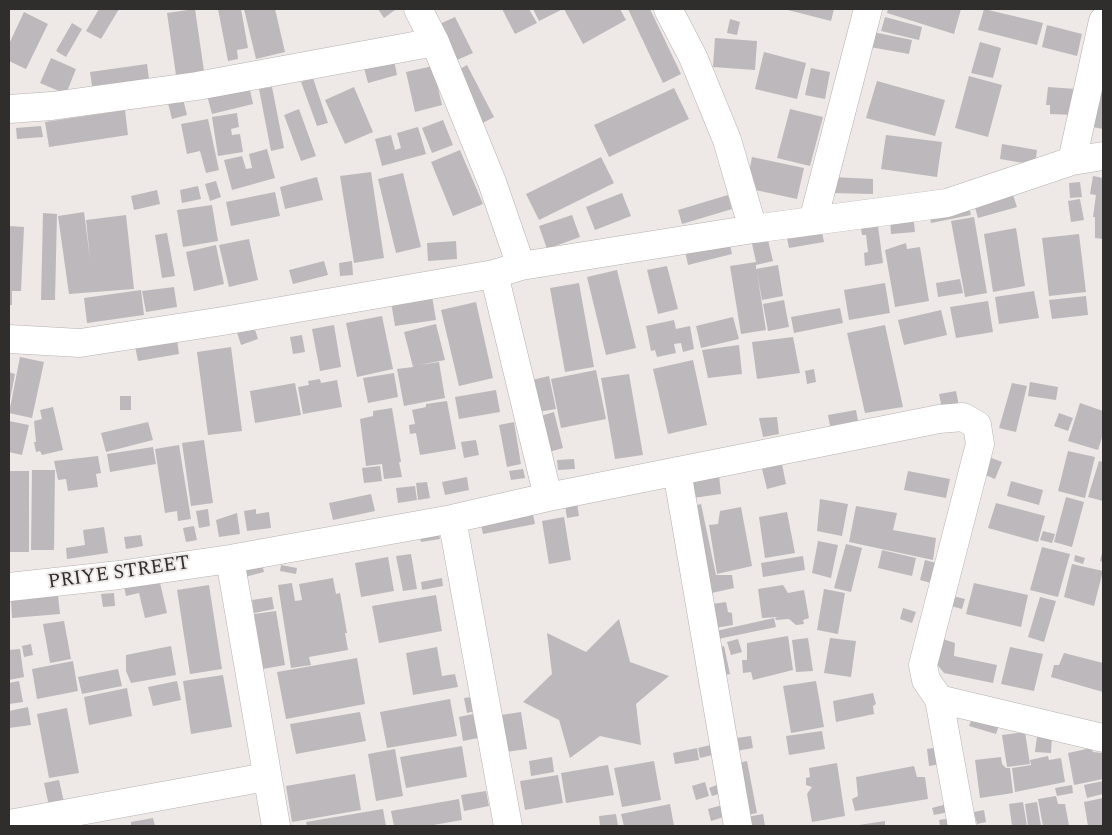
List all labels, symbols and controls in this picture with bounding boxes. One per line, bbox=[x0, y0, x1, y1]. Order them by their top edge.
street label: PRIYE STREET bbox=[46, 552, 192, 596]

